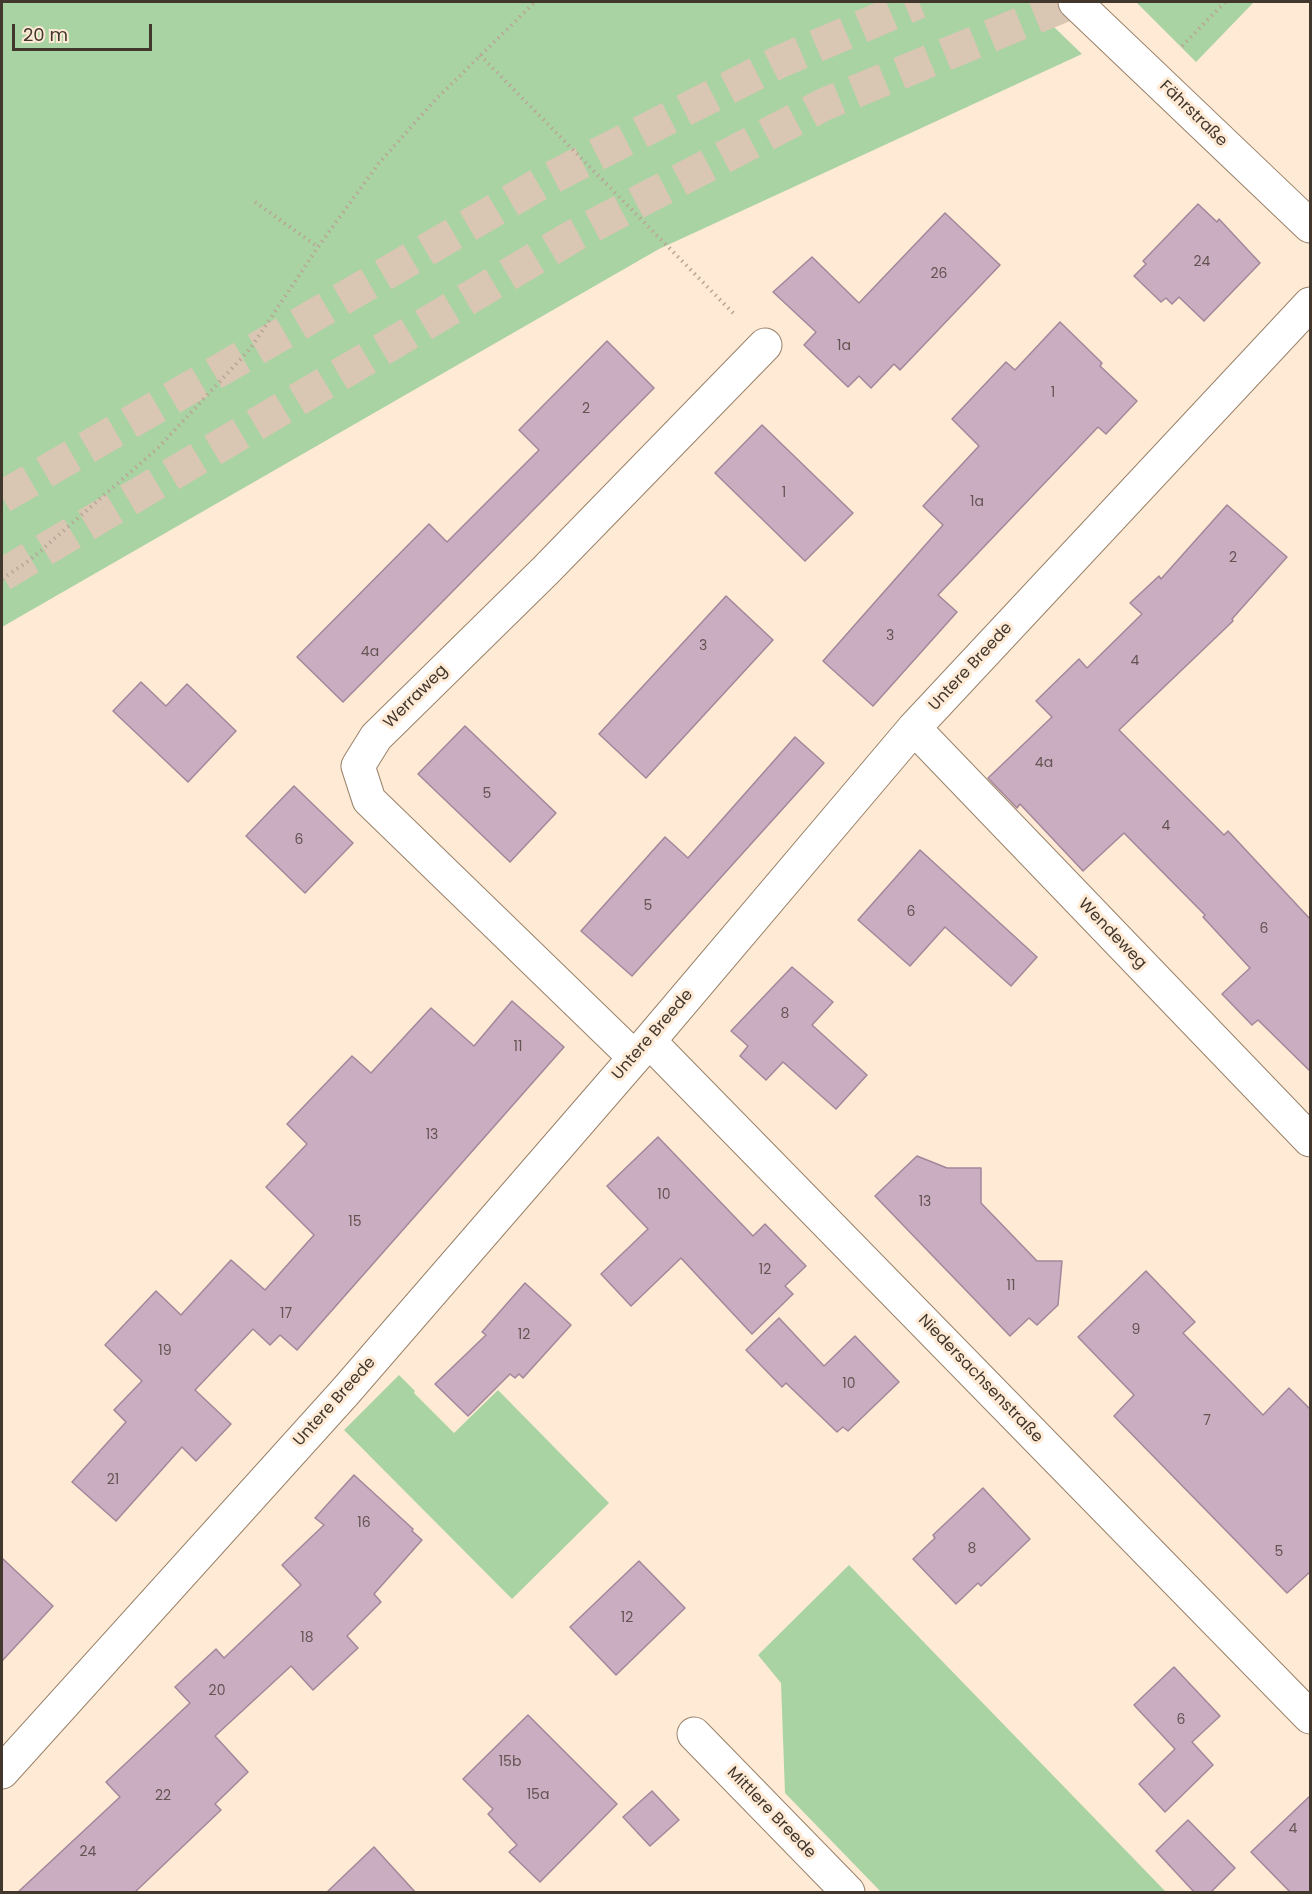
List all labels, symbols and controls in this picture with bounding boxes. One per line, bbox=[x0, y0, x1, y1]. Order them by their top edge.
scale bar bbox=[15, 12, 154, 50]
text: 20 m bbox=[23, 22, 68, 47]
street label: Fährstraße bbox=[1155, 77, 1231, 151]
house number: 24 bbox=[1194, 254, 1210, 270]
house number: 26 bbox=[931, 266, 947, 282]
house number: 1a bbox=[837, 338, 851, 354]
house number: 1 bbox=[1051, 385, 1055, 401]
house number: 2 bbox=[582, 401, 590, 417]
house number: 1 bbox=[782, 485, 786, 501]
house number: 1a bbox=[970, 494, 984, 510]
house number: 2 bbox=[1229, 550, 1237, 566]
street label: Untere Breede bbox=[925, 619, 1017, 715]
house number: 3 bbox=[886, 628, 894, 644]
house number: 3 bbox=[699, 638, 707, 654]
house number: 4a bbox=[361, 644, 379, 660]
house number: 4 bbox=[1131, 653, 1139, 669]
street label: Werraweg bbox=[380, 661, 452, 733]
house number: 4a bbox=[1035, 755, 1053, 771]
house number: 5 bbox=[483, 786, 491, 802]
house number: 4 bbox=[1162, 818, 1170, 834]
house number: 6 bbox=[295, 832, 303, 848]
street label: Wendeweg bbox=[1074, 895, 1150, 973]
house number: 5 bbox=[644, 898, 652, 914]
house number: 6 bbox=[907, 904, 915, 920]
house number: 6 bbox=[1260, 921, 1268, 937]
street label: Untere Breede bbox=[609, 986, 697, 1084]
house number: 8 bbox=[781, 1006, 789, 1022]
house number: 11 bbox=[514, 1039, 522, 1055]
house number: 13 bbox=[426, 1127, 438, 1143]
house number: 10 bbox=[657, 1187, 671, 1203]
house number: 13 bbox=[919, 1194, 931, 1210]
house number: 15 bbox=[348, 1214, 362, 1230]
house number: 12 bbox=[759, 1262, 771, 1278]
house number: 11 bbox=[1007, 1278, 1015, 1294]
house number: 17 bbox=[280, 1306, 292, 1322]
street label: Niedersachsenstraße bbox=[914, 1311, 1046, 1447]
house number: 9 bbox=[1132, 1322, 1140, 1338]
house number: 12 bbox=[518, 1327, 530, 1343]
house number: 19 bbox=[158, 1343, 172, 1359]
street label: Untere Breede bbox=[290, 1353, 380, 1451]
house number: 10 bbox=[842, 1376, 856, 1392]
house number: 7 bbox=[1203, 1413, 1211, 1429]
house number: 21 bbox=[107, 1472, 119, 1488]
house number: 16 bbox=[357, 1515, 371, 1531]
house number: 8 bbox=[968, 1541, 976, 1557]
house number: 5 bbox=[1275, 1544, 1283, 1560]
house number: 12 bbox=[621, 1610, 633, 1626]
house number: 18 bbox=[300, 1630, 314, 1646]
house number: 20 bbox=[209, 1683, 225, 1699]
house number: 6 bbox=[1177, 1712, 1185, 1728]
house number: 15b bbox=[499, 1754, 521, 1770]
street label: Mittlere Breede bbox=[723, 1763, 819, 1863]
house number: 15a bbox=[527, 1787, 549, 1803]
house number: 22 bbox=[155, 1788, 171, 1804]
house number: 4 bbox=[1289, 1821, 1297, 1837]
house number: 24 bbox=[80, 1844, 96, 1860]

